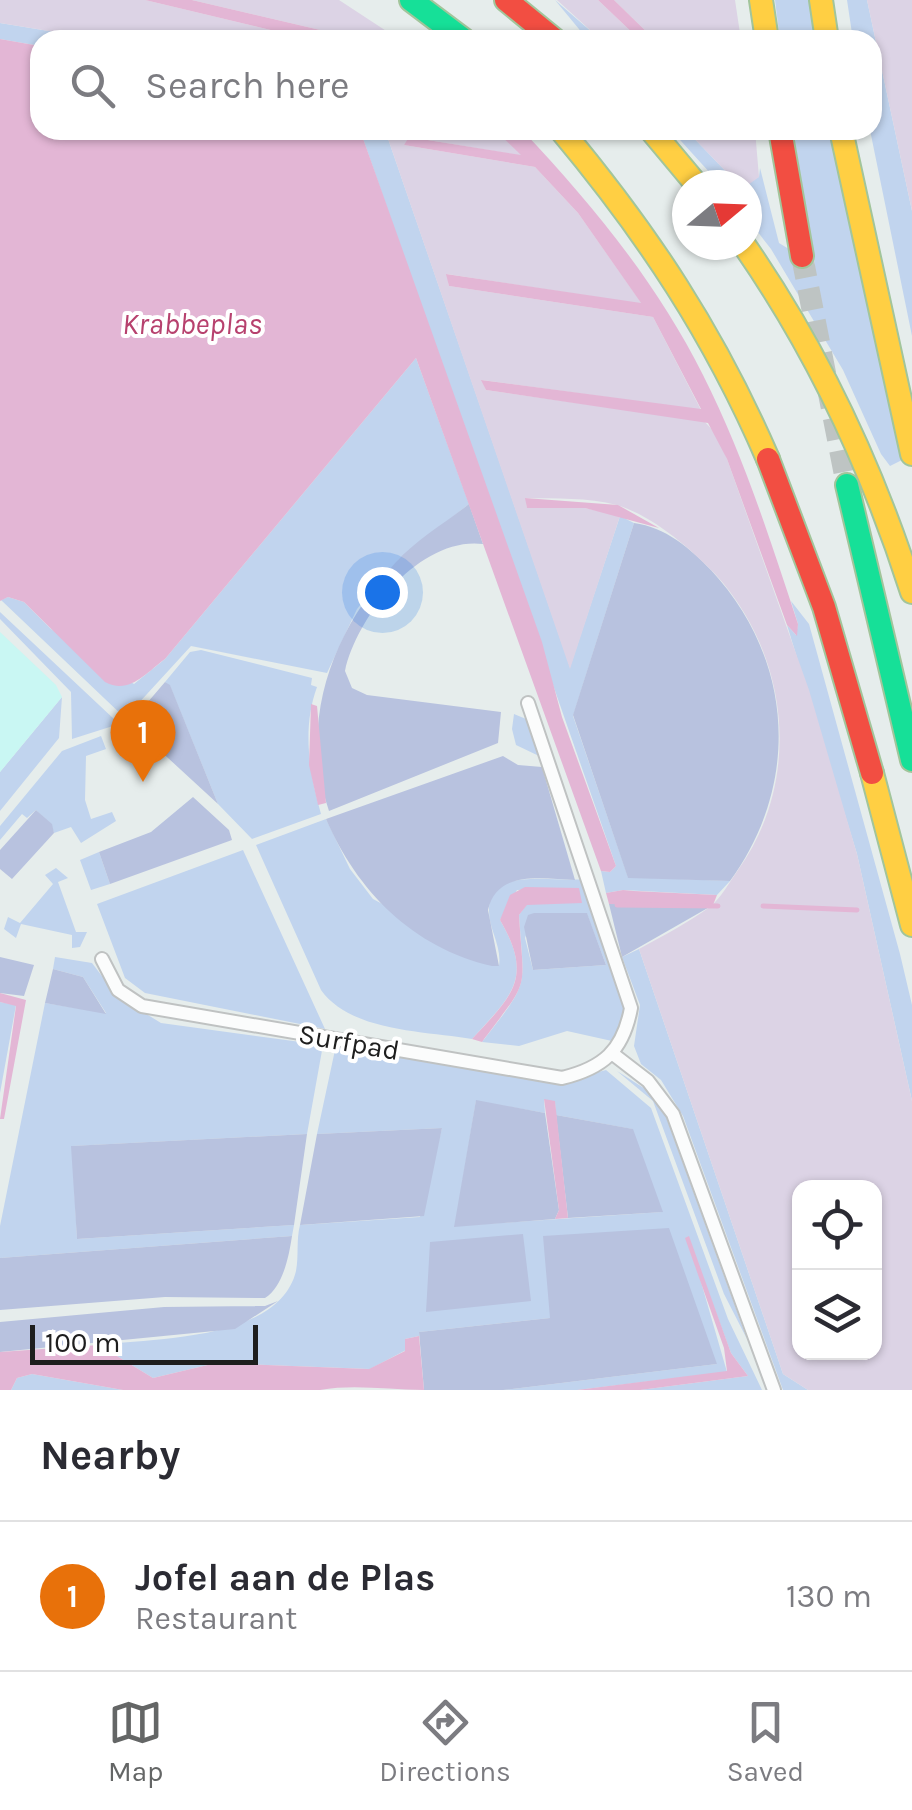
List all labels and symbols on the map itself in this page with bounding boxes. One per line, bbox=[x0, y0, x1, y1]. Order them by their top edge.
north arrow bbox=[672, 170, 762, 260]
water label: Krabbeplas bbox=[122, 306, 262, 342]
your location bbox=[357, 567, 408, 618]
pin: 1 bbox=[110, 700, 176, 782]
street label: Surfpad bbox=[296, 1017, 402, 1067]
scale bar bbox=[30, 1320, 258, 1364]

